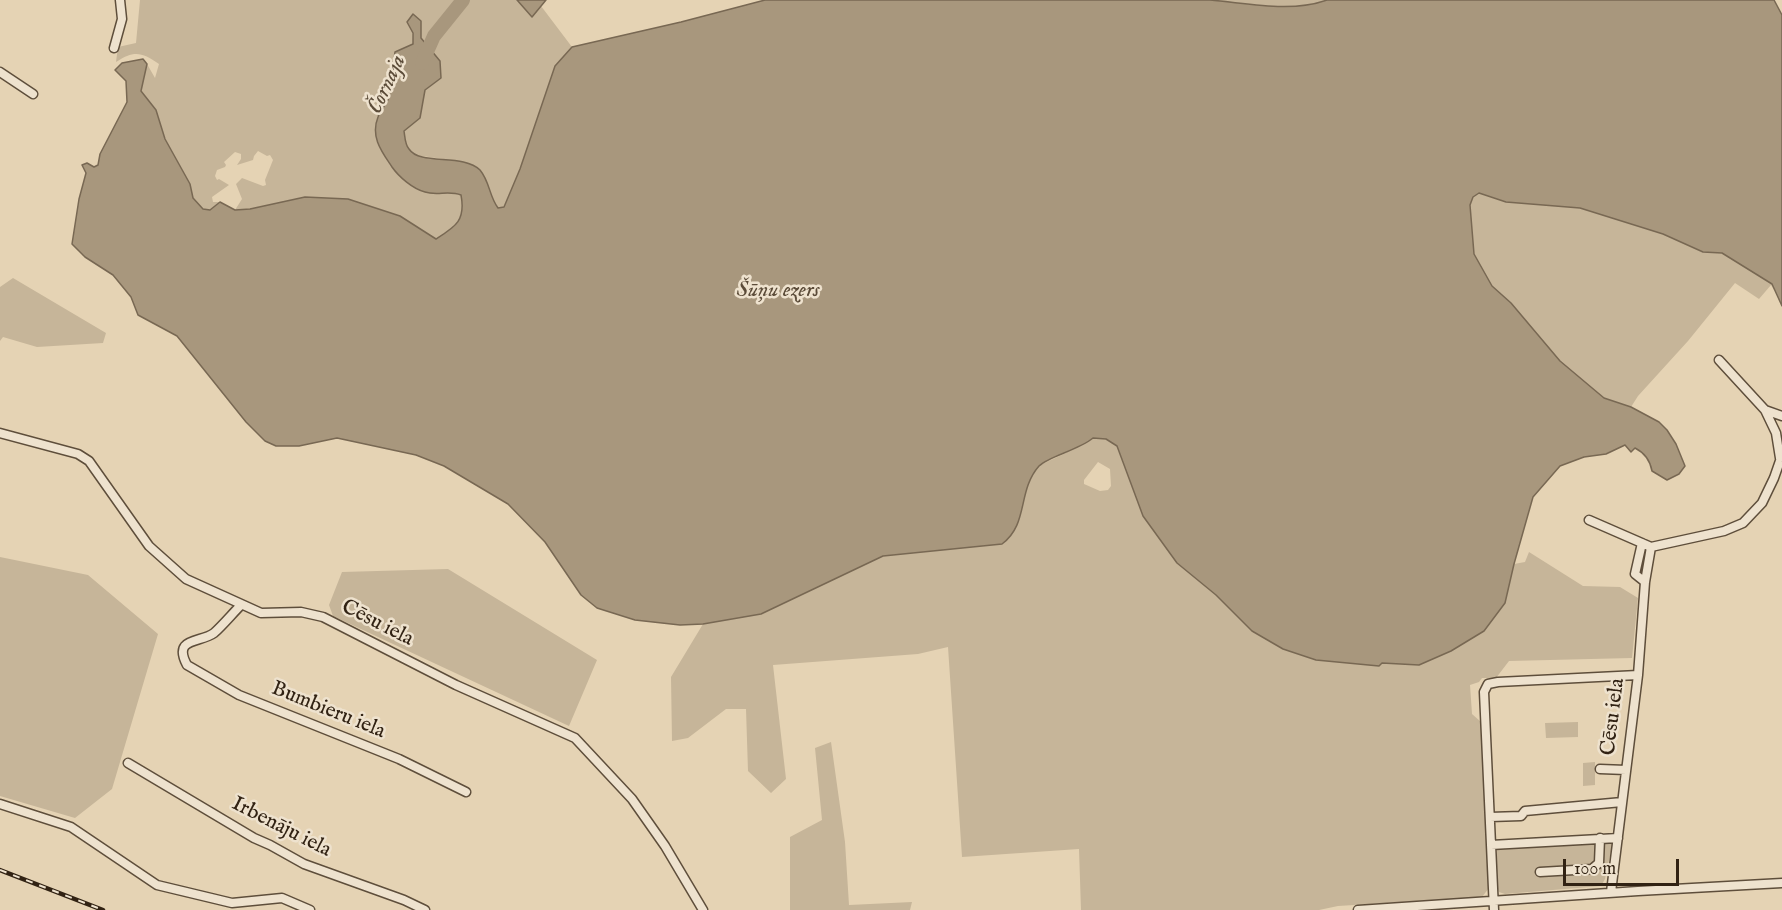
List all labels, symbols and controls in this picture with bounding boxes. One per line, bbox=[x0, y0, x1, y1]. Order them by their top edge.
water label: Čornaja bbox=[363, 51, 413, 119]
water label: Šūņu ezers bbox=[736, 278, 820, 304]
street label: Cēsu iela bbox=[337, 595, 417, 653]
street label: Bumbieru iela bbox=[267, 677, 389, 745]
street label: Cēsu iela bbox=[1597, 677, 1631, 757]
street label: Irbenāju iela bbox=[227, 792, 335, 864]
scale bar bbox=[1566, 847, 1682, 885]
text: 100 m bbox=[1574, 858, 1616, 881]

